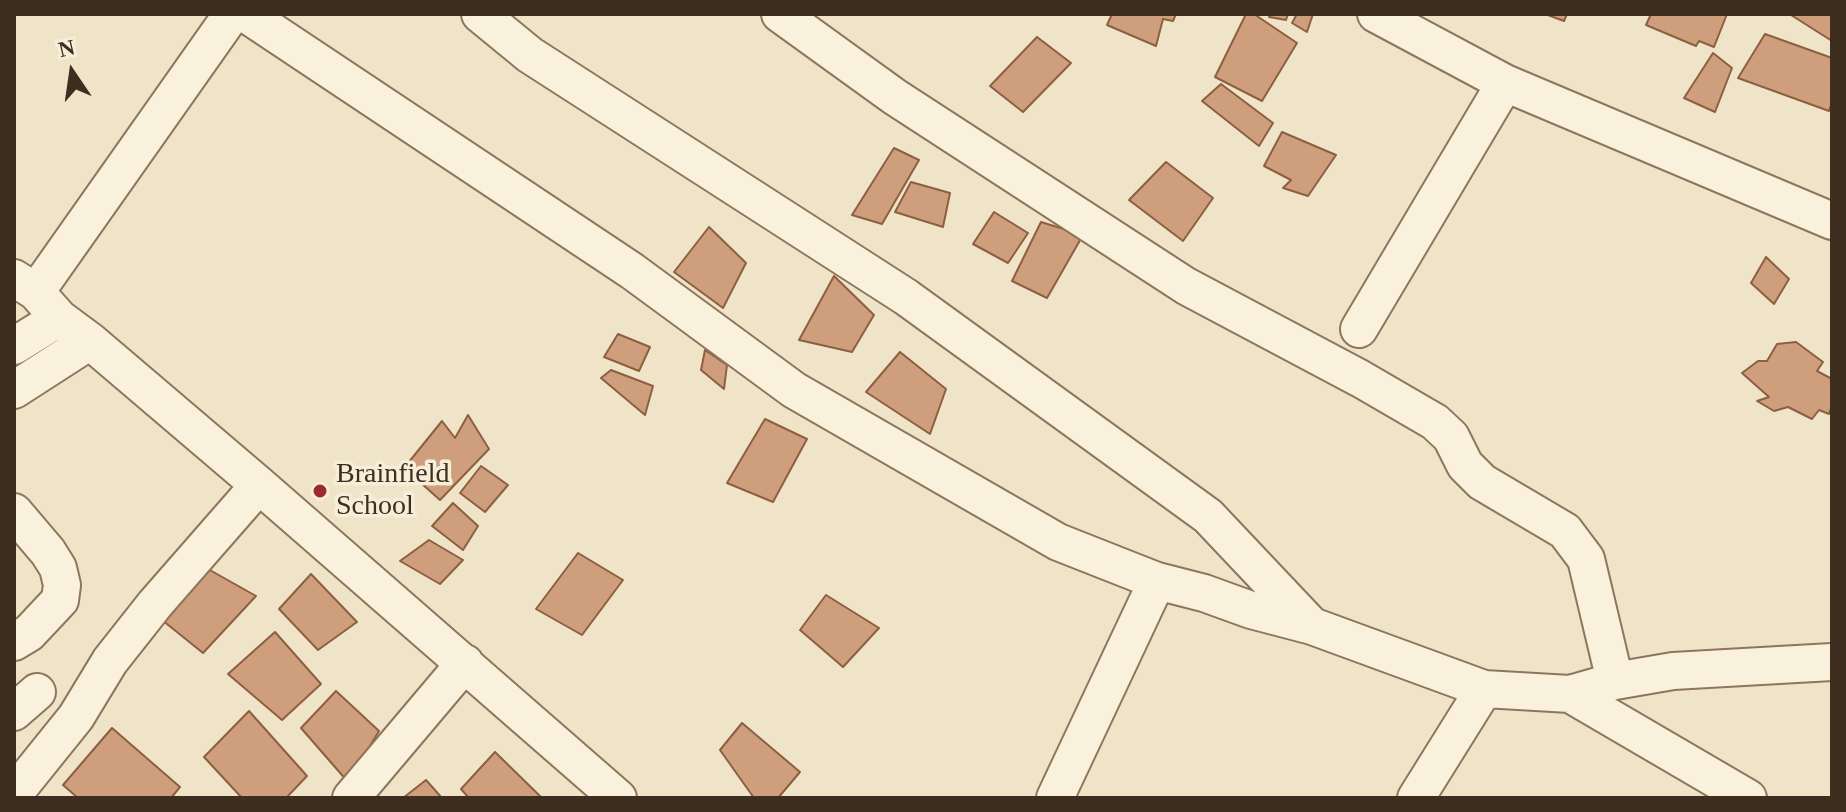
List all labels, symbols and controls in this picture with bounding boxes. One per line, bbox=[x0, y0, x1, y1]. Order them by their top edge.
north arrow bbox=[32, 32, 112, 112]
text: N bbox=[56, 34, 77, 62]
place label: Brainfield School bbox=[336, 458, 450, 524]
marker: Brainfield School bbox=[311, 482, 329, 500]

